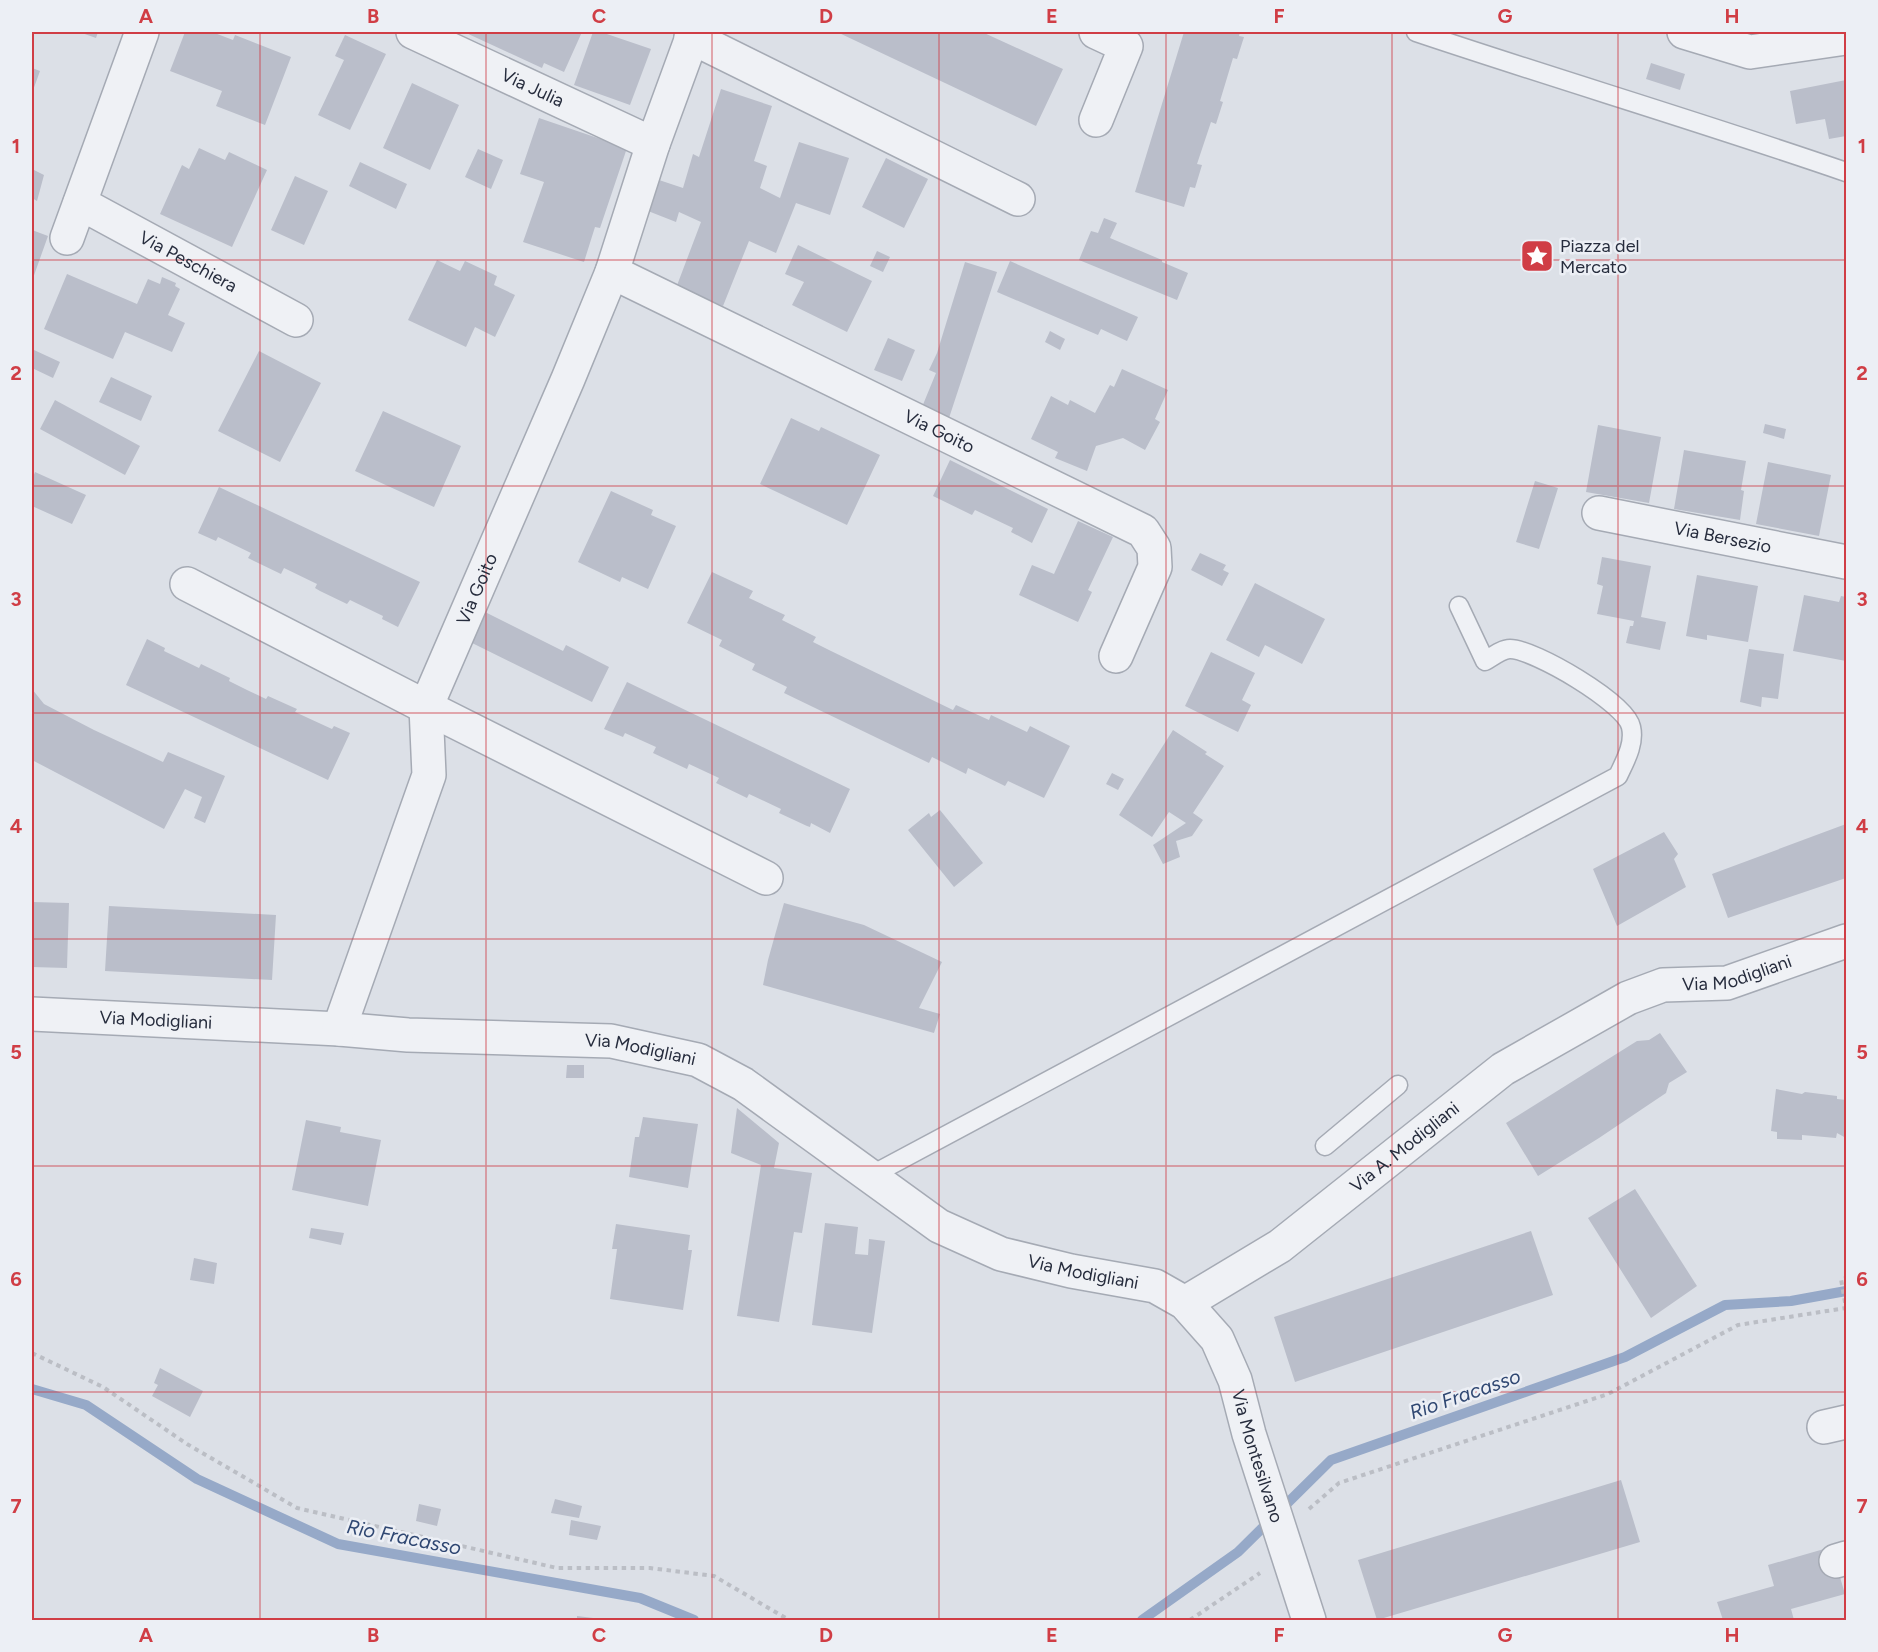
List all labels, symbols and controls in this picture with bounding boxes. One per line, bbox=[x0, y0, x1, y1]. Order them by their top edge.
text: A bbox=[139, 4, 154, 28]
text: B bbox=[367, 4, 379, 28]
text: C bbox=[592, 4, 606, 28]
text: D bbox=[819, 4, 833, 28]
text: E bbox=[1046, 4, 1058, 28]
text: F bbox=[1273, 4, 1285, 28]
text: G bbox=[1498, 4, 1513, 28]
text: H bbox=[1725, 4, 1740, 28]
street label: Via Julia bbox=[498, 64, 568, 112]
text: 1 bbox=[12, 134, 20, 158]
text: 1 bbox=[1858, 134, 1866, 158]
street label: Via Peschiera bbox=[135, 226, 241, 297]
place label: Piazza del Mercato bbox=[1560, 235, 1639, 278]
place icon: Piazza del Mercato bbox=[1519, 238, 1555, 274]
text: 2 bbox=[10, 361, 22, 385]
text: 2 bbox=[1856, 361, 1868, 385]
street label: Via Goito bbox=[900, 405, 978, 458]
street label: Via Bersezio bbox=[1672, 517, 1773, 558]
street label: Via Goito bbox=[452, 550, 502, 628]
text: 3 bbox=[10, 587, 22, 611]
text: 3 bbox=[1856, 587, 1868, 611]
text: 4 bbox=[10, 814, 23, 838]
text: 4 bbox=[1856, 814, 1869, 838]
street label: Via Modigliani bbox=[1682, 950, 1795, 995]
street label: Via Modigliani bbox=[99, 1006, 213, 1034]
street label: Via Modigliani bbox=[585, 1029, 698, 1070]
text: 5 bbox=[10, 1040, 22, 1064]
text: 5 bbox=[1856, 1040, 1868, 1064]
street label: Via A. Modigliani bbox=[1346, 1097, 1464, 1197]
street label: Via Modigliani bbox=[1025, 1250, 1140, 1294]
text: 6 bbox=[10, 1267, 22, 1291]
text: 6 bbox=[1856, 1267, 1868, 1291]
water label: Rio Fracasso bbox=[1406, 1364, 1524, 1424]
street label: Via Montesilvano bbox=[1227, 1387, 1288, 1526]
text: 7 bbox=[10, 1494, 22, 1518]
text: 7 bbox=[1856, 1494, 1868, 1518]
water label: Rio Fracasso bbox=[345, 1514, 464, 1560]
text: A bbox=[139, 1623, 154, 1647]
text: B bbox=[367, 1623, 379, 1647]
text: C bbox=[592, 1623, 606, 1647]
text: D bbox=[819, 1623, 833, 1647]
text: E bbox=[1046, 1623, 1058, 1647]
text: F bbox=[1273, 1623, 1285, 1647]
text: G bbox=[1498, 1623, 1513, 1647]
text: H bbox=[1725, 1623, 1740, 1647]

